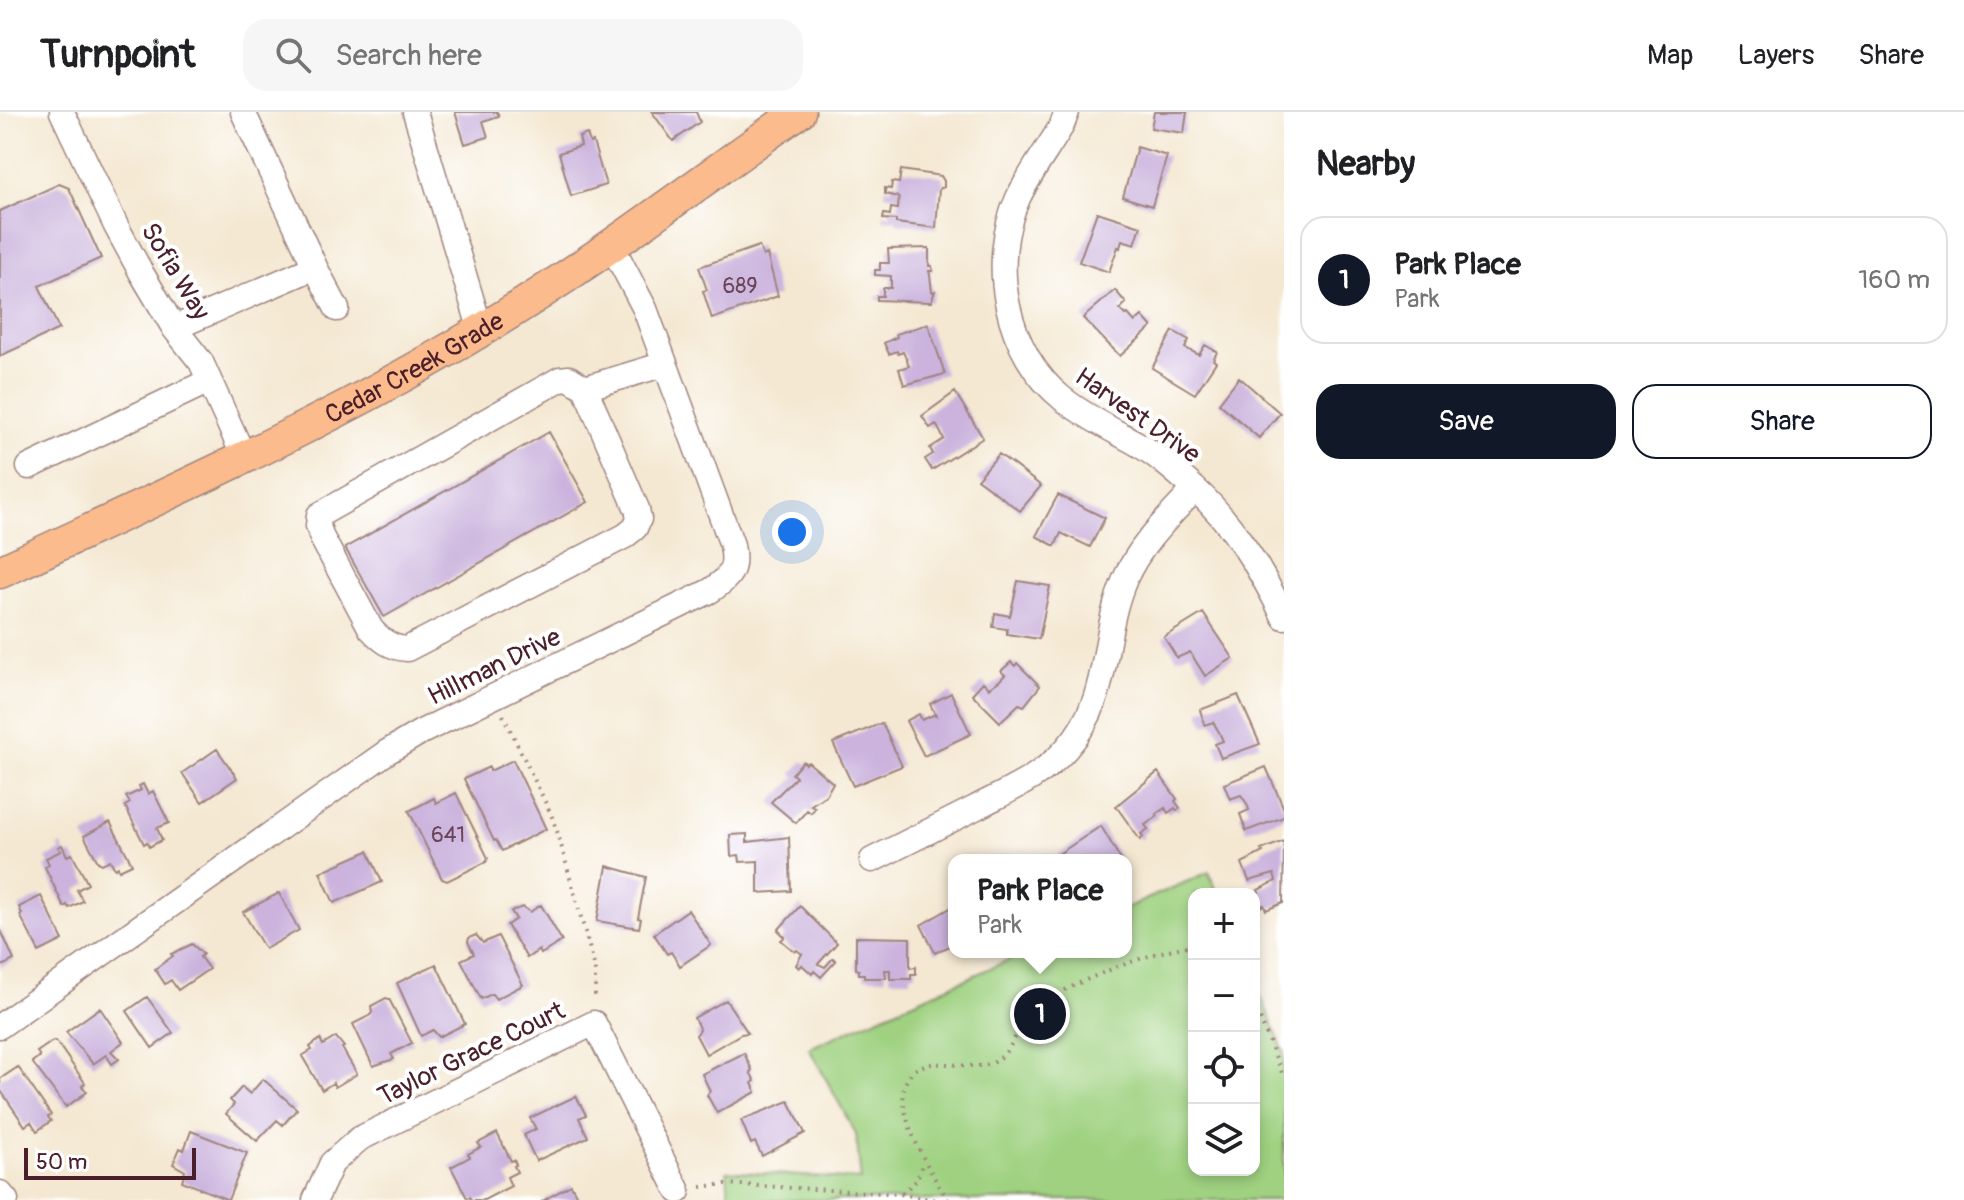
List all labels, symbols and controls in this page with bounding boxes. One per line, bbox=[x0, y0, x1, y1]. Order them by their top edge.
search box bbox=[243, 19, 803, 91]
text: Turnpoint bbox=[40, 31, 195, 79]
icon: search bbox=[271, 33, 315, 77]
text: Search here bbox=[335, 37, 482, 74]
text: Map bbox=[1647, 38, 1693, 73]
text: Layers bbox=[1737, 38, 1814, 73]
text: Share bbox=[1858, 38, 1924, 73]
text: Nearby bbox=[1316, 143, 1415, 186]
street label: Sofia Way bbox=[134, 217, 217, 326]
text: Park Place bbox=[1394, 246, 1521, 283]
text: 1 bbox=[1339, 264, 1349, 296]
text: 160 m bbox=[1858, 264, 1930, 296]
house number: 689 bbox=[722, 272, 758, 300]
text: Park bbox=[1394, 283, 1440, 315]
street label: Cedar Creek Grade bbox=[320, 305, 510, 431]
street label: Harvest Drive bbox=[1069, 361, 1206, 471]
button: Save bbox=[1316, 384, 1616, 459]
button: Share bbox=[1632, 384, 1932, 459]
your location bbox=[772, 512, 812, 552]
street label: Hillman Drive bbox=[423, 621, 566, 713]
house number: 641 bbox=[431, 821, 465, 849]
popup bbox=[948, 854, 1132, 958]
text: Park Place bbox=[977, 872, 1103, 909]
map controls bbox=[1188, 888, 1260, 1176]
button: + bbox=[1188, 888, 1260, 960]
text: Park bbox=[977, 909, 1022, 941]
button: − bbox=[1188, 960, 1260, 1032]
pin: 1 bbox=[1014, 984, 1066, 1044]
street label: Taylor Grace Court bbox=[373, 995, 571, 1113]
button: locate bbox=[1188, 1032, 1260, 1104]
button: layers bbox=[1188, 1104, 1260, 1176]
scale bar bbox=[24, 1144, 196, 1180]
text: 50 m bbox=[36, 1148, 87, 1176]

